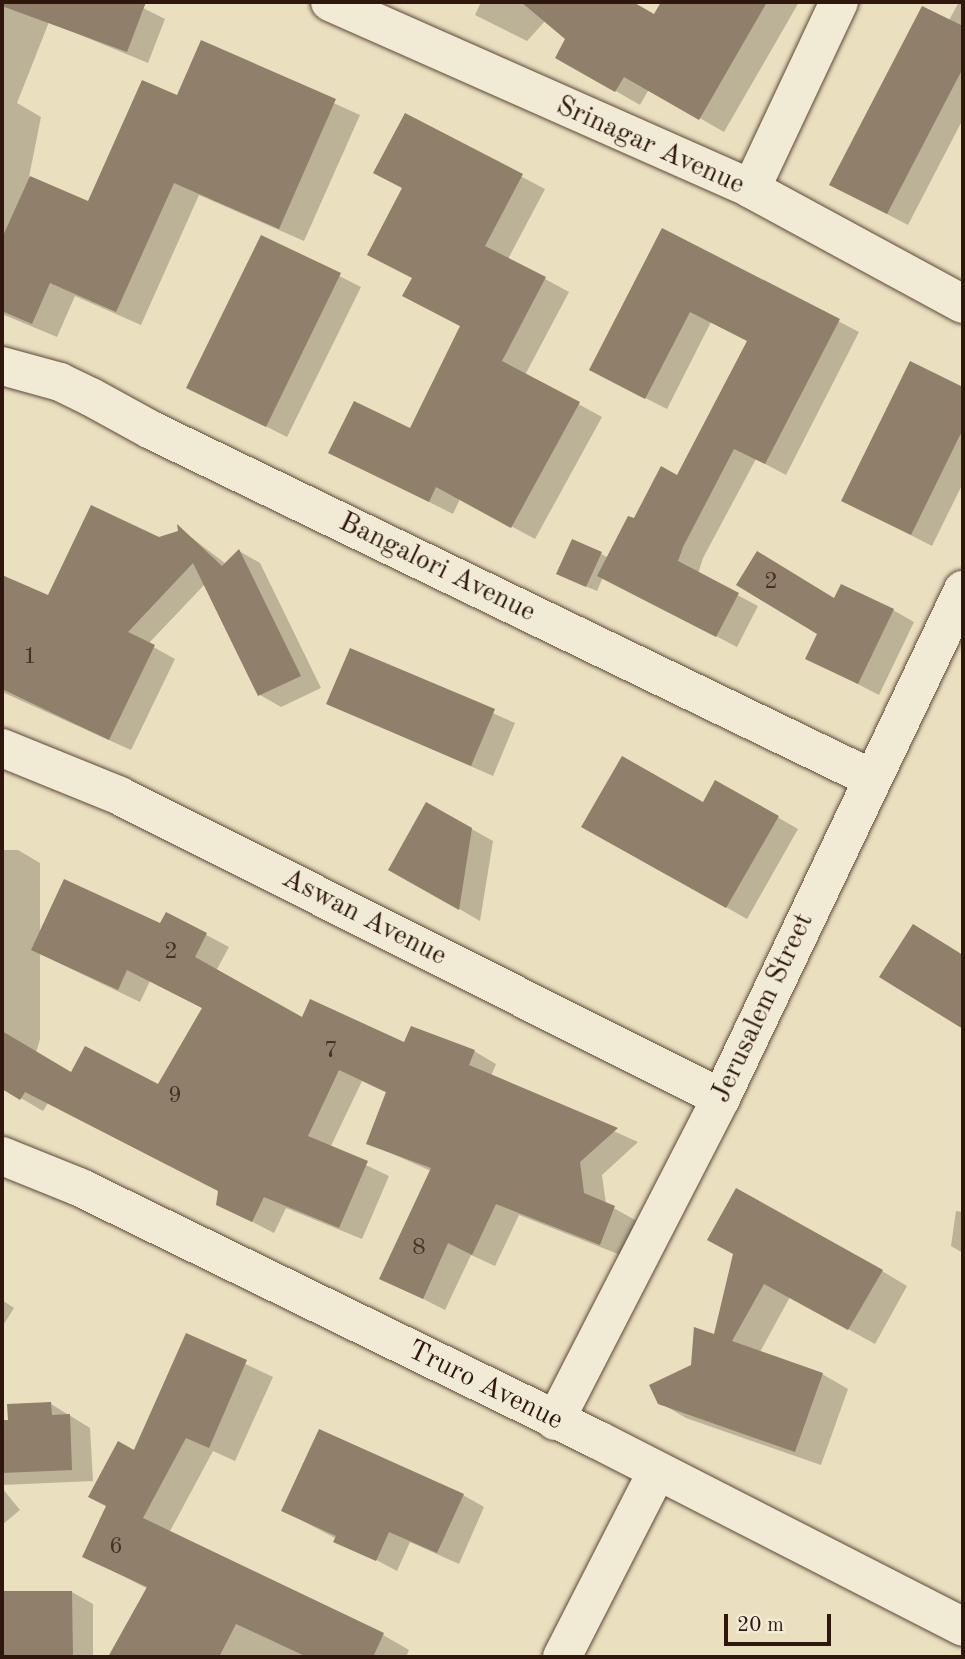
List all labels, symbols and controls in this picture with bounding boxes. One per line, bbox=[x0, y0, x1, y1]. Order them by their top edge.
street label: Srinagar Avenue bbox=[551, 89, 749, 203]
street label: Bangalori Avenue bbox=[333, 506, 541, 630]
house number: 2 bbox=[764, 569, 778, 597]
house number: 1 bbox=[23, 644, 37, 672]
street label: Aswan Avenue bbox=[276, 862, 452, 974]
street label: Jerusalem Street bbox=[704, 908, 822, 1108]
house number: 2 bbox=[164, 939, 178, 967]
house number: 7 bbox=[324, 1038, 338, 1066]
house number: 9 bbox=[168, 1083, 182, 1111]
house number: 8 bbox=[412, 1235, 426, 1263]
street label: Truro Avenue bbox=[402, 1334, 568, 1438]
house number: 6 bbox=[109, 1534, 123, 1562]
scale bar bbox=[727, 1600, 834, 1644]
text: 20 m bbox=[737, 1615, 784, 1636]

